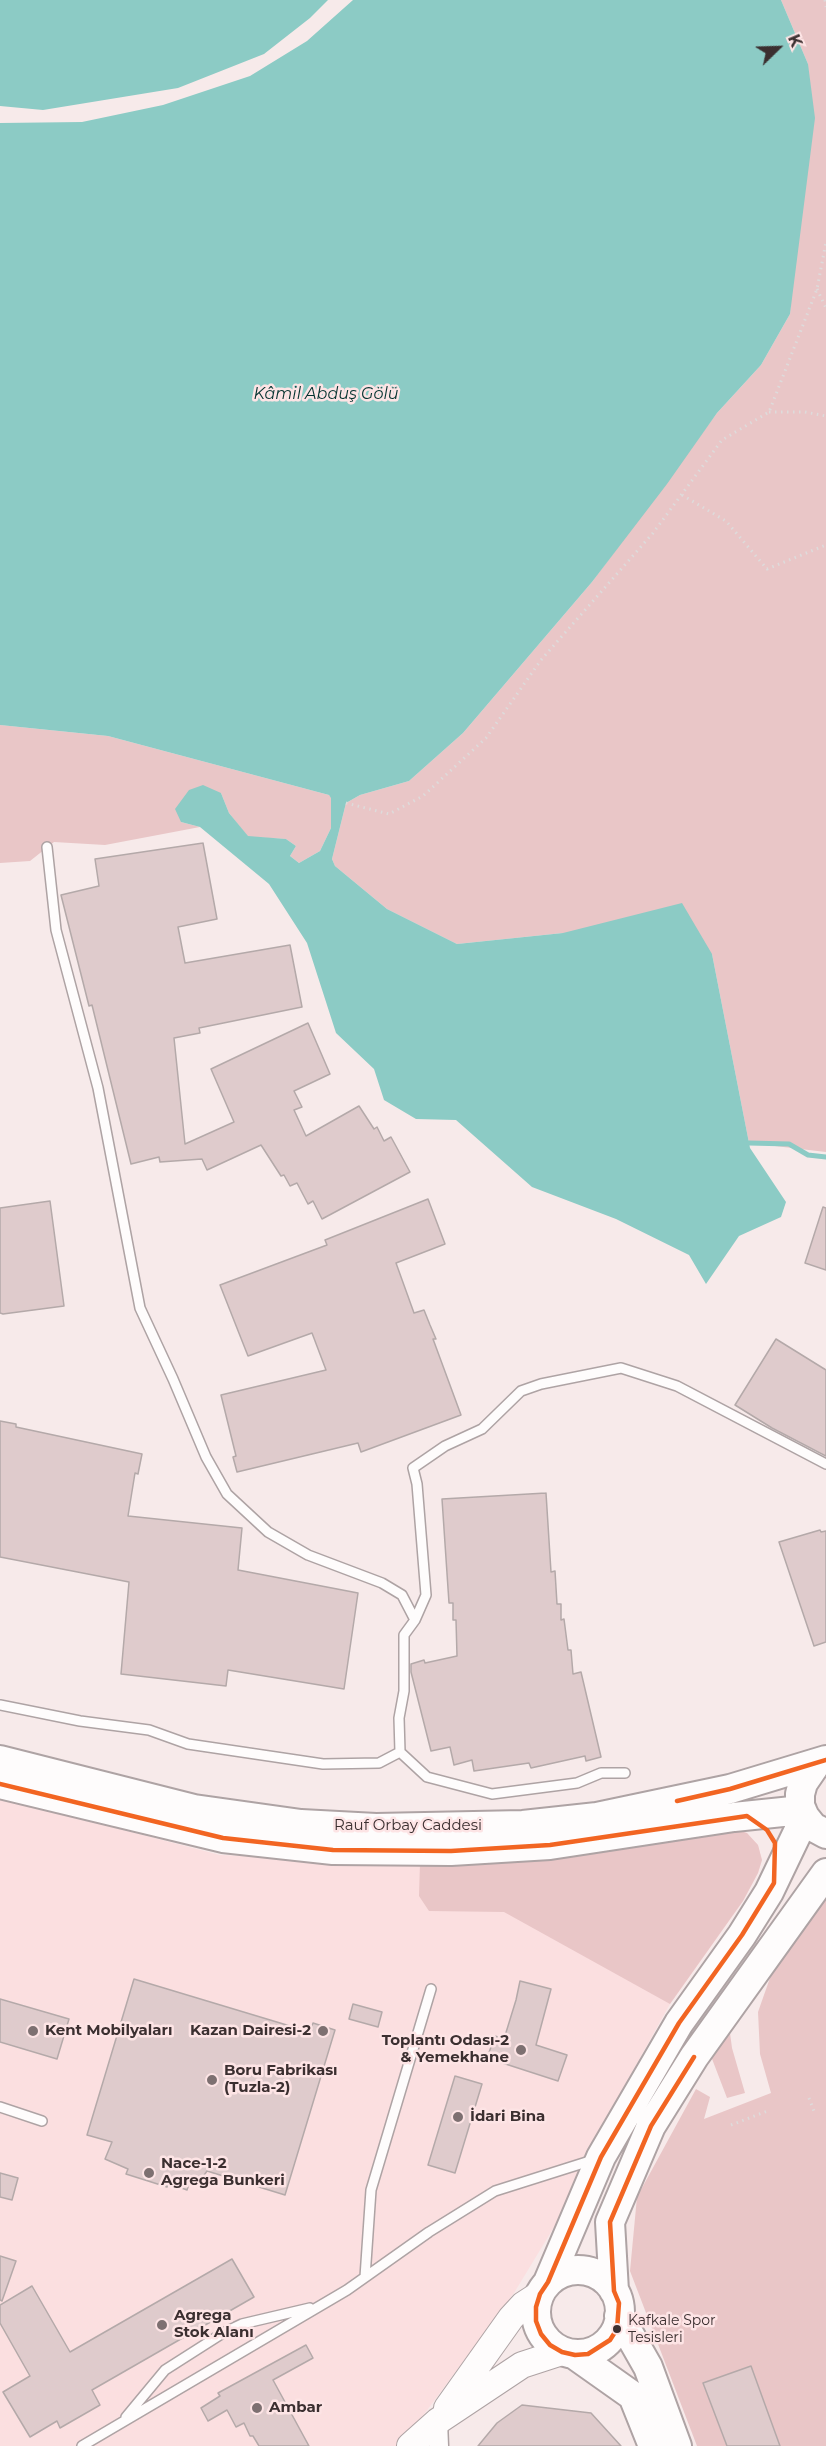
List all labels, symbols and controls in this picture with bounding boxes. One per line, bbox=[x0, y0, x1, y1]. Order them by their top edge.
north arrow bbox=[748, 18, 808, 78]
text: K bbox=[784, 32, 806, 50]
water label: Kâmil Abduş Gölü bbox=[254, 384, 398, 404]
street label: Rauf Orbay Caddesi bbox=[334, 1817, 482, 1835]
place label: Kent Mobilyaları bbox=[45, 2022, 172, 2040]
place label: Kazan Dairesi-2 bbox=[190, 2022, 311, 2040]
marker: Kent Mobilyaları bbox=[26, 2024, 40, 2038]
marker: Kazan Dairesi-2 bbox=[316, 2024, 330, 2038]
place label: Toplantı Odası-2 & Yemekhane bbox=[382, 2032, 509, 2067]
marker: Toplantı Odası-2 & Yemekhane bbox=[514, 2043, 528, 2057]
place label: Boru Fabrikası (Tuzla-2) bbox=[224, 2062, 338, 2097]
marker: Boru Fabrikası (Tuzla-2) bbox=[205, 2073, 219, 2087]
place label: İdari Bina bbox=[470, 2108, 545, 2126]
marker: İdari Bina bbox=[451, 2110, 465, 2124]
place label: Nace-1-2 Agrega Bunkeri bbox=[161, 2155, 285, 2190]
marker: Nace-1-2 Agrega Bunkeri bbox=[142, 2166, 156, 2180]
place label: Agrega Stok Alanı bbox=[174, 2307, 254, 2342]
place label: Kafkale Spor Tesisleri bbox=[628, 2313, 716, 2346]
marker: Agrega Stok Alanı bbox=[155, 2318, 169, 2332]
marker: Kafkale Spor Tesisleri bbox=[611, 2323, 623, 2335]
place label: Ambar bbox=[269, 2399, 322, 2417]
marker: Ambar bbox=[250, 2401, 264, 2415]

